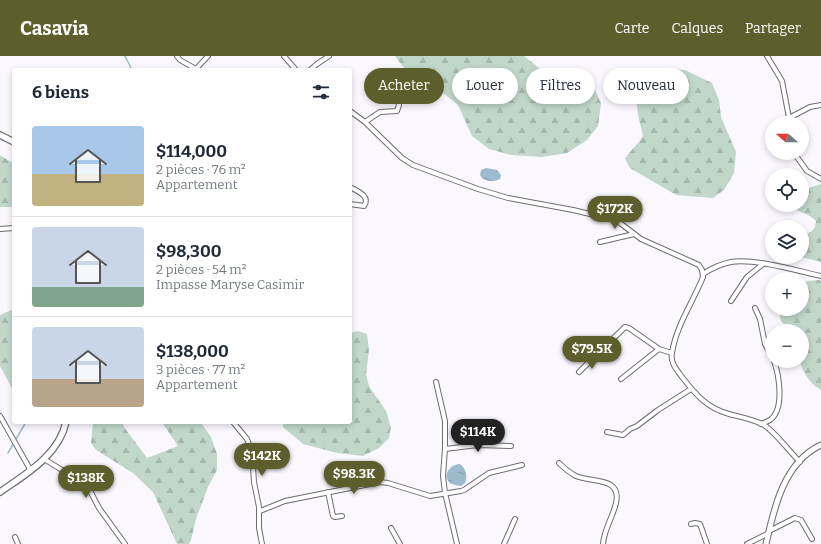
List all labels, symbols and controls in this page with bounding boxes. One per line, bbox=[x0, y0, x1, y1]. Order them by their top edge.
text: Casavia bbox=[20, 17, 89, 40]
text: Carte bbox=[614, 20, 650, 37]
text: Calques bbox=[672, 20, 723, 37]
text: Partager bbox=[745, 20, 801, 37]
chip: Acheter bbox=[364, 68, 444, 104]
chip: Louer bbox=[452, 68, 518, 104]
chip: Filtres bbox=[526, 68, 595, 104]
chip: Nouveau bbox=[603, 68, 689, 104]
icon: filters bbox=[310, 81, 332, 103]
text: 6 biens bbox=[32, 82, 89, 103]
north arrow bbox=[765, 116, 809, 160]
map controls bbox=[765, 116, 809, 368]
text: $114,000 bbox=[156, 141, 227, 162]
icon: home bbox=[64, 142, 112, 190]
text: 2 pièces · 76 m² bbox=[156, 162, 246, 177]
button: locate bbox=[765, 168, 809, 212]
text: Appartement bbox=[156, 177, 237, 192]
pin: $172K bbox=[587, 196, 643, 230]
text: $172K bbox=[597, 201, 633, 216]
button: layers bbox=[765, 220, 809, 264]
text: $98,300 bbox=[156, 241, 222, 262]
icon: home bbox=[64, 243, 112, 291]
text: 2 pièces · 54 m² bbox=[156, 262, 246, 277]
button: + bbox=[765, 272, 809, 316]
text: Impasse Maryse Casimir bbox=[156, 277, 304, 292]
button: − bbox=[765, 324, 809, 368]
pin: $79.5K bbox=[559, 336, 625, 370]
text: $138,000 bbox=[156, 341, 229, 362]
text: $79.5K bbox=[571, 341, 613, 356]
icon: home bbox=[64, 343, 112, 391]
text: 3 pièces · 77 m² bbox=[156, 362, 245, 377]
text: Appartement bbox=[156, 377, 237, 392]
pin: $114K bbox=[450, 419, 506, 453]
text: $114K bbox=[460, 424, 496, 439]
pin: $142K bbox=[234, 443, 290, 477]
text: $142K bbox=[243, 448, 281, 463]
pin: $98.3K bbox=[321, 461, 387, 495]
pin: $138K bbox=[58, 465, 114, 499]
text: $98.3K bbox=[333, 466, 375, 481]
text: $138K bbox=[67, 470, 105, 485]

